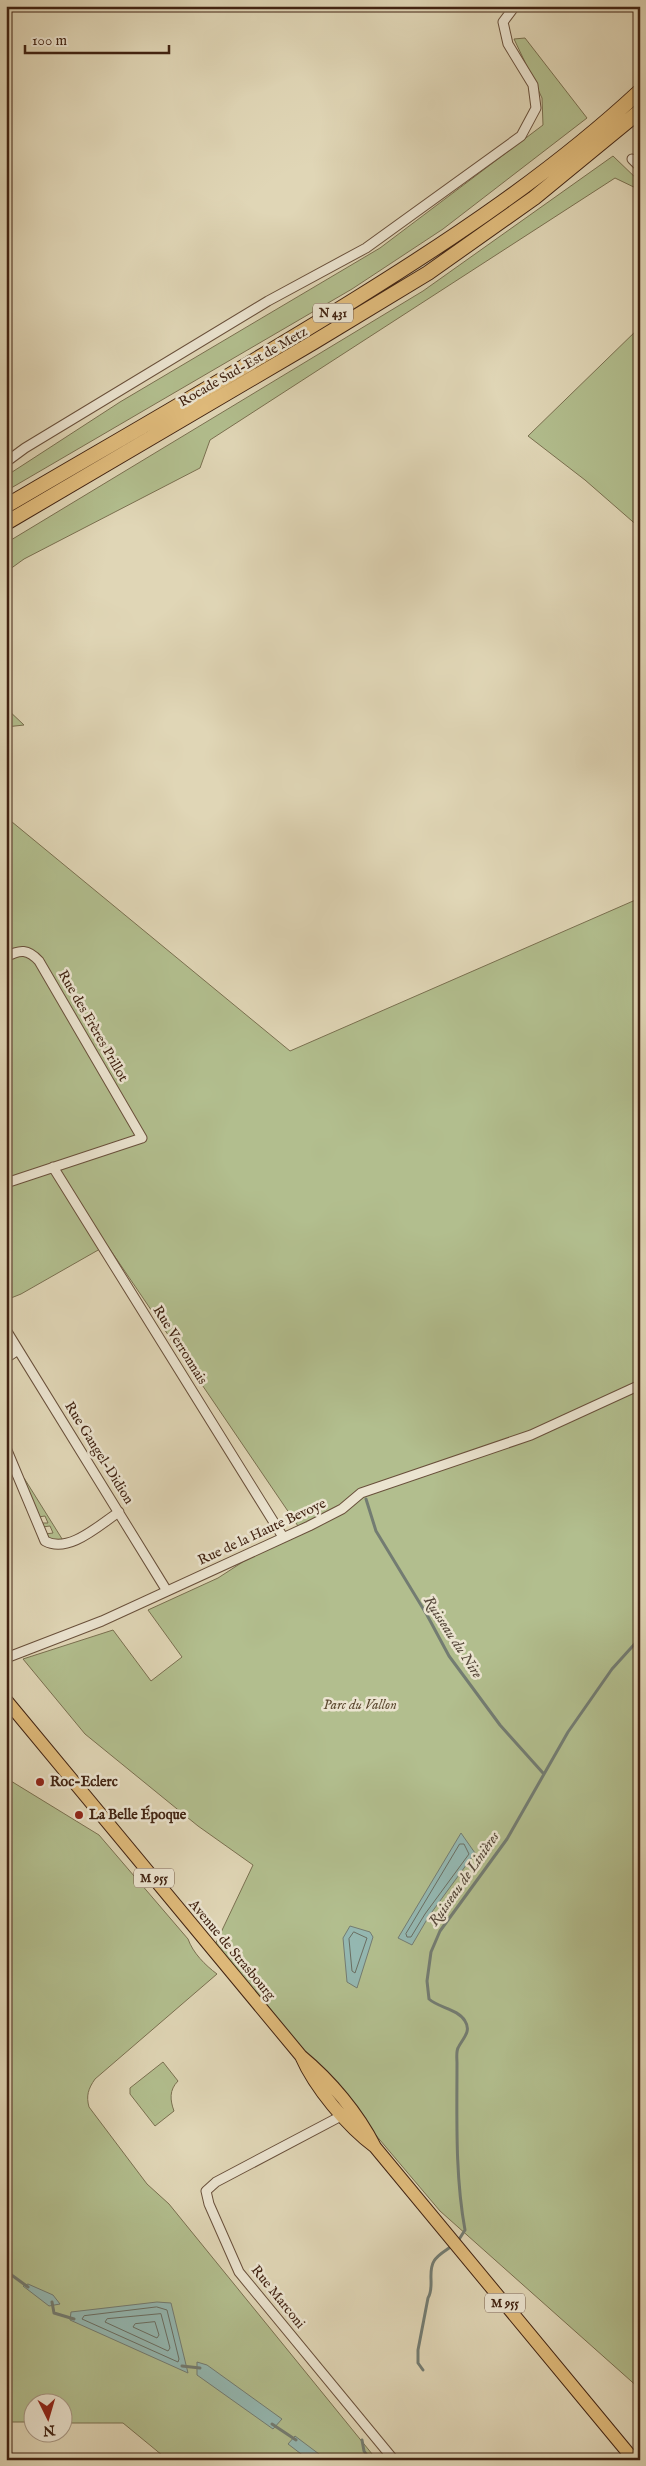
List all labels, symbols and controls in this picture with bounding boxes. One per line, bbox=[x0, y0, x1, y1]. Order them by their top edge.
scale bar bbox=[25, 22, 169, 54]
text: 100 m bbox=[32, 31, 68, 50]
road number: N 431 bbox=[313, 304, 353, 322]
street label: Rocade Sud-Est de Metz bbox=[175, 323, 311, 411]
street label: Rue des Frères Prillot bbox=[54, 967, 132, 1085]
street label: Rue Verronnais bbox=[149, 1302, 211, 1388]
street label: Rue Gangel-Didion bbox=[60, 1398, 138, 1508]
street label: Rue de la Haute Bevoye bbox=[195, 1494, 329, 1570]
water label: Ruisseau du Nire bbox=[419, 1592, 487, 1682]
park label: Parc du Vallon bbox=[323, 1696, 397, 1714]
place label: Roc-Eclerc bbox=[50, 1773, 118, 1791]
marker: Roc-Eclerc bbox=[34, 1776, 46, 1788]
place label: La Belle Époque bbox=[89, 1805, 187, 1824]
marker: La Belle Époque bbox=[73, 1809, 85, 1821]
water label: Ruisseau de Linières bbox=[424, 1827, 504, 1930]
road number: M 955 bbox=[134, 1869, 174, 1888]
street label: Avenue de Strasbourg bbox=[184, 1895, 280, 2004]
street label: Rue Marconi bbox=[247, 2262, 309, 2333]
road number: M 955 bbox=[485, 2294, 525, 2312]
north arrow bbox=[22, 2394, 72, 2444]
text: N bbox=[42, 2420, 57, 2439]

